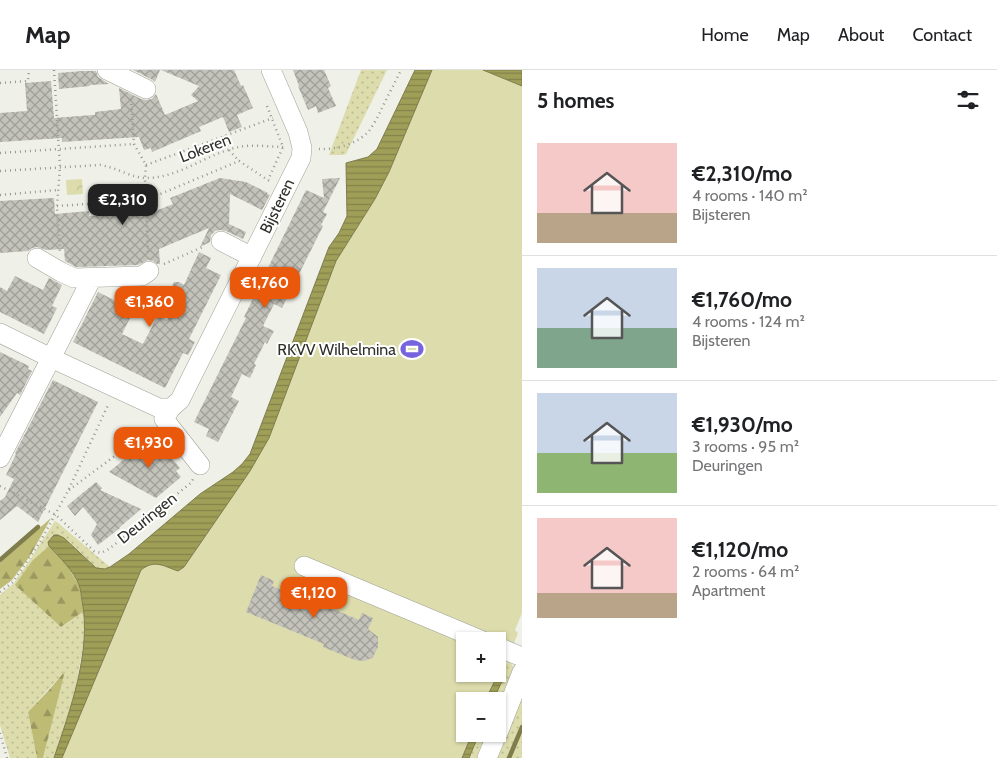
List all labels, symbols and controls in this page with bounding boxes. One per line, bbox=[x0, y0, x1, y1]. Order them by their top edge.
text: Map bbox=[25, 20, 71, 49]
text: Home bbox=[701, 24, 749, 46]
text: Map bbox=[777, 24, 810, 46]
text: About bbox=[838, 24, 884, 46]
text: Contact bbox=[912, 24, 972, 46]
icon: filters bbox=[954, 86, 982, 114]
text: 5 homes bbox=[537, 88, 615, 113]
street label: Lokeren bbox=[177, 129, 233, 166]
text: €2,310/mo bbox=[692, 161, 792, 186]
icon: home bbox=[577, 163, 637, 223]
street label: Bijsteren bbox=[256, 176, 298, 236]
pin: €2,310 bbox=[82, 184, 164, 226]
text: 4 rooms · 140 m² bbox=[692, 186, 808, 205]
text: €2,310 bbox=[99, 190, 147, 209]
text: Bijsteren bbox=[692, 205, 750, 224]
pin: €1,760 bbox=[224, 266, 306, 309]
text: €1,760 bbox=[241, 273, 289, 292]
pin: €1,360 bbox=[109, 286, 191, 328]
text: €1,760/mo bbox=[692, 287, 792, 312]
icon: home bbox=[577, 288, 637, 348]
text: €1,360 bbox=[126, 292, 174, 311]
text: 4 rooms · 124 m² bbox=[692, 312, 805, 331]
text: Bijsteren bbox=[692, 331, 750, 350]
sports icon: RKVV Wilhelmina bbox=[399, 336, 425, 362]
place label: RKVV Wilhelmina bbox=[277, 340, 396, 359]
text: €1,930/mo bbox=[692, 412, 793, 437]
icon: home bbox=[577, 413, 637, 473]
pin: €1,930 bbox=[108, 426, 190, 469]
text: €1,930 bbox=[125, 433, 173, 452]
text: 3 rooms · 95 m² bbox=[692, 437, 799, 456]
text: Deuringen bbox=[692, 456, 763, 475]
street label: Deuringen bbox=[114, 488, 180, 548]
text: €1,120/mo bbox=[692, 537, 788, 562]
icon: home bbox=[577, 538, 637, 598]
text: 2 rooms · 64 m² bbox=[692, 562, 799, 581]
pin: €1,120 bbox=[273, 576, 355, 619]
text: Apartment bbox=[692, 581, 765, 600]
text: €1,120 bbox=[291, 583, 337, 602]
map controls bbox=[456, 632, 506, 742]
button: + bbox=[456, 632, 506, 682]
button: − bbox=[456, 692, 506, 742]

